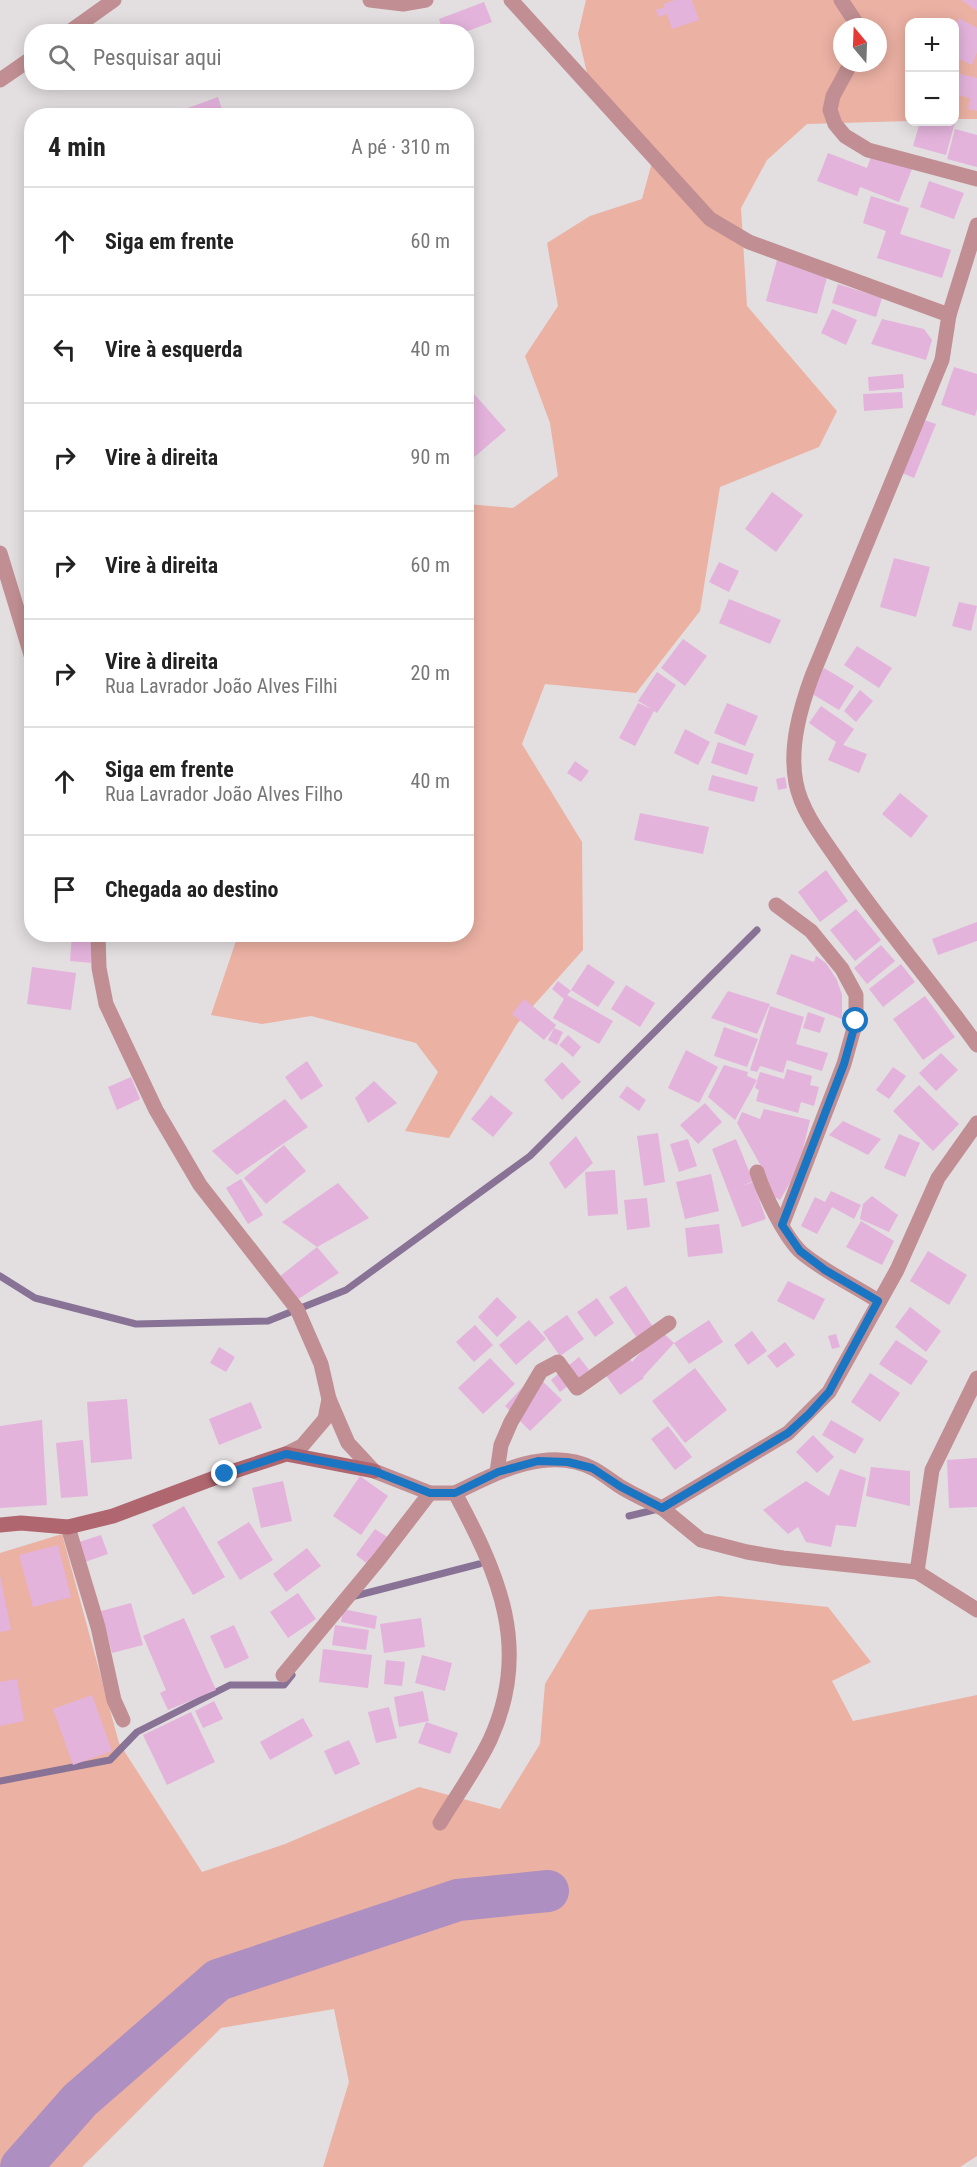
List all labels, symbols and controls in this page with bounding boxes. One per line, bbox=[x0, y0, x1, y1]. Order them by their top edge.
north arrow bbox=[833, 18, 887, 72]
map controls bbox=[905, 18, 959, 126]
button: + bbox=[905, 18, 959, 72]
search box bbox=[24, 24, 474, 90]
icon: search bbox=[45, 41, 78, 74]
text: Pesquisar aqui bbox=[93, 45, 222, 70]
button: − bbox=[905, 72, 959, 126]
text: 4 min bbox=[48, 132, 106, 162]
text: A pé · 310 m bbox=[351, 135, 450, 159]
icon: ahead bbox=[48, 225, 81, 258]
text: Siga em frente bbox=[105, 229, 234, 254]
text: 60 m bbox=[411, 229, 450, 253]
icon: left bbox=[48, 333, 81, 366]
text: Vire à esquerda bbox=[105, 337, 243, 362]
text: 40 m bbox=[411, 337, 450, 361]
icon: right bbox=[48, 441, 81, 474]
text: Vire à direita bbox=[105, 445, 218, 470]
text: 90 m bbox=[411, 445, 450, 469]
icon: right bbox=[48, 549, 81, 582]
text: Vire à direita bbox=[105, 553, 218, 578]
text: 60 m bbox=[411, 553, 450, 577]
text: Vire à direita bbox=[105, 649, 218, 674]
icon: right bbox=[48, 657, 81, 690]
text: 20 m bbox=[411, 661, 450, 685]
text: Rua Lavrador João Alves Filhi bbox=[105, 674, 337, 698]
text: Siga em frente bbox=[105, 757, 234, 782]
icon: ahead bbox=[48, 765, 81, 798]
text: 40 m bbox=[411, 769, 450, 793]
text: Rua Lavrador João Alves Filho bbox=[105, 782, 343, 806]
icon: arrive bbox=[48, 873, 81, 906]
text: Chegada ao destino bbox=[105, 877, 279, 902]
route start bbox=[842, 1007, 868, 1033]
route end bbox=[211, 1460, 237, 1486]

